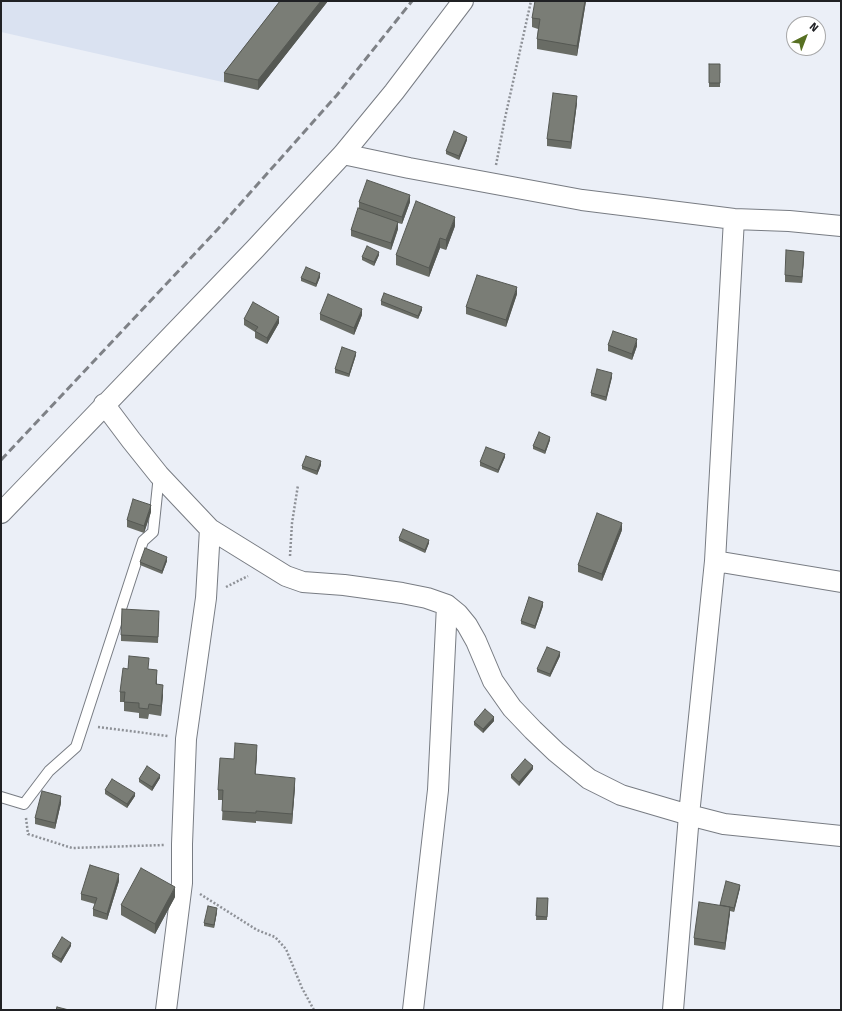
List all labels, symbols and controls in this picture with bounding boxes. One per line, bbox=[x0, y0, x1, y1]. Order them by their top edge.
north arrow bbox=[786, 16, 826, 56]
text: N bbox=[807, 20, 821, 35]

